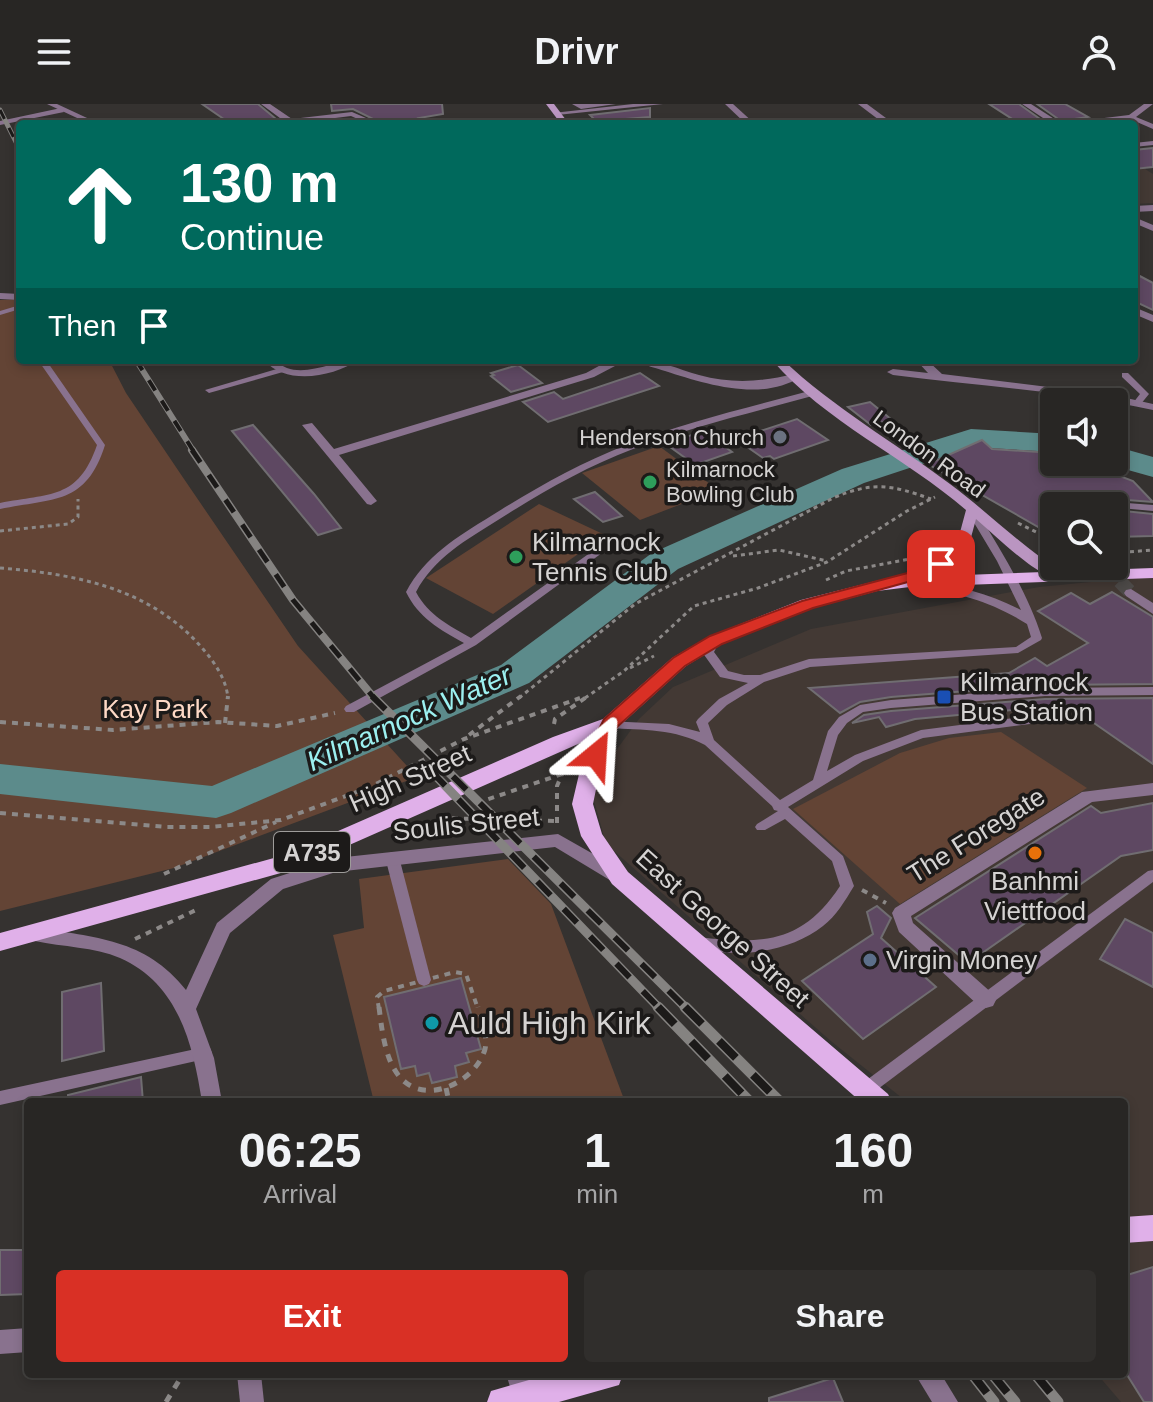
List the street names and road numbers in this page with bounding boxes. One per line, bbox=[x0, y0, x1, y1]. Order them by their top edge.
street label: London Road bbox=[868, 405, 990, 503]
street label: High Street bbox=[344, 738, 476, 818]
street label: The Foregate bbox=[902, 781, 1050, 889]
street label: Soulis Street bbox=[391, 801, 542, 847]
road number: A735 bbox=[274, 832, 350, 872]
street label: East George Street bbox=[630, 842, 816, 1014]

